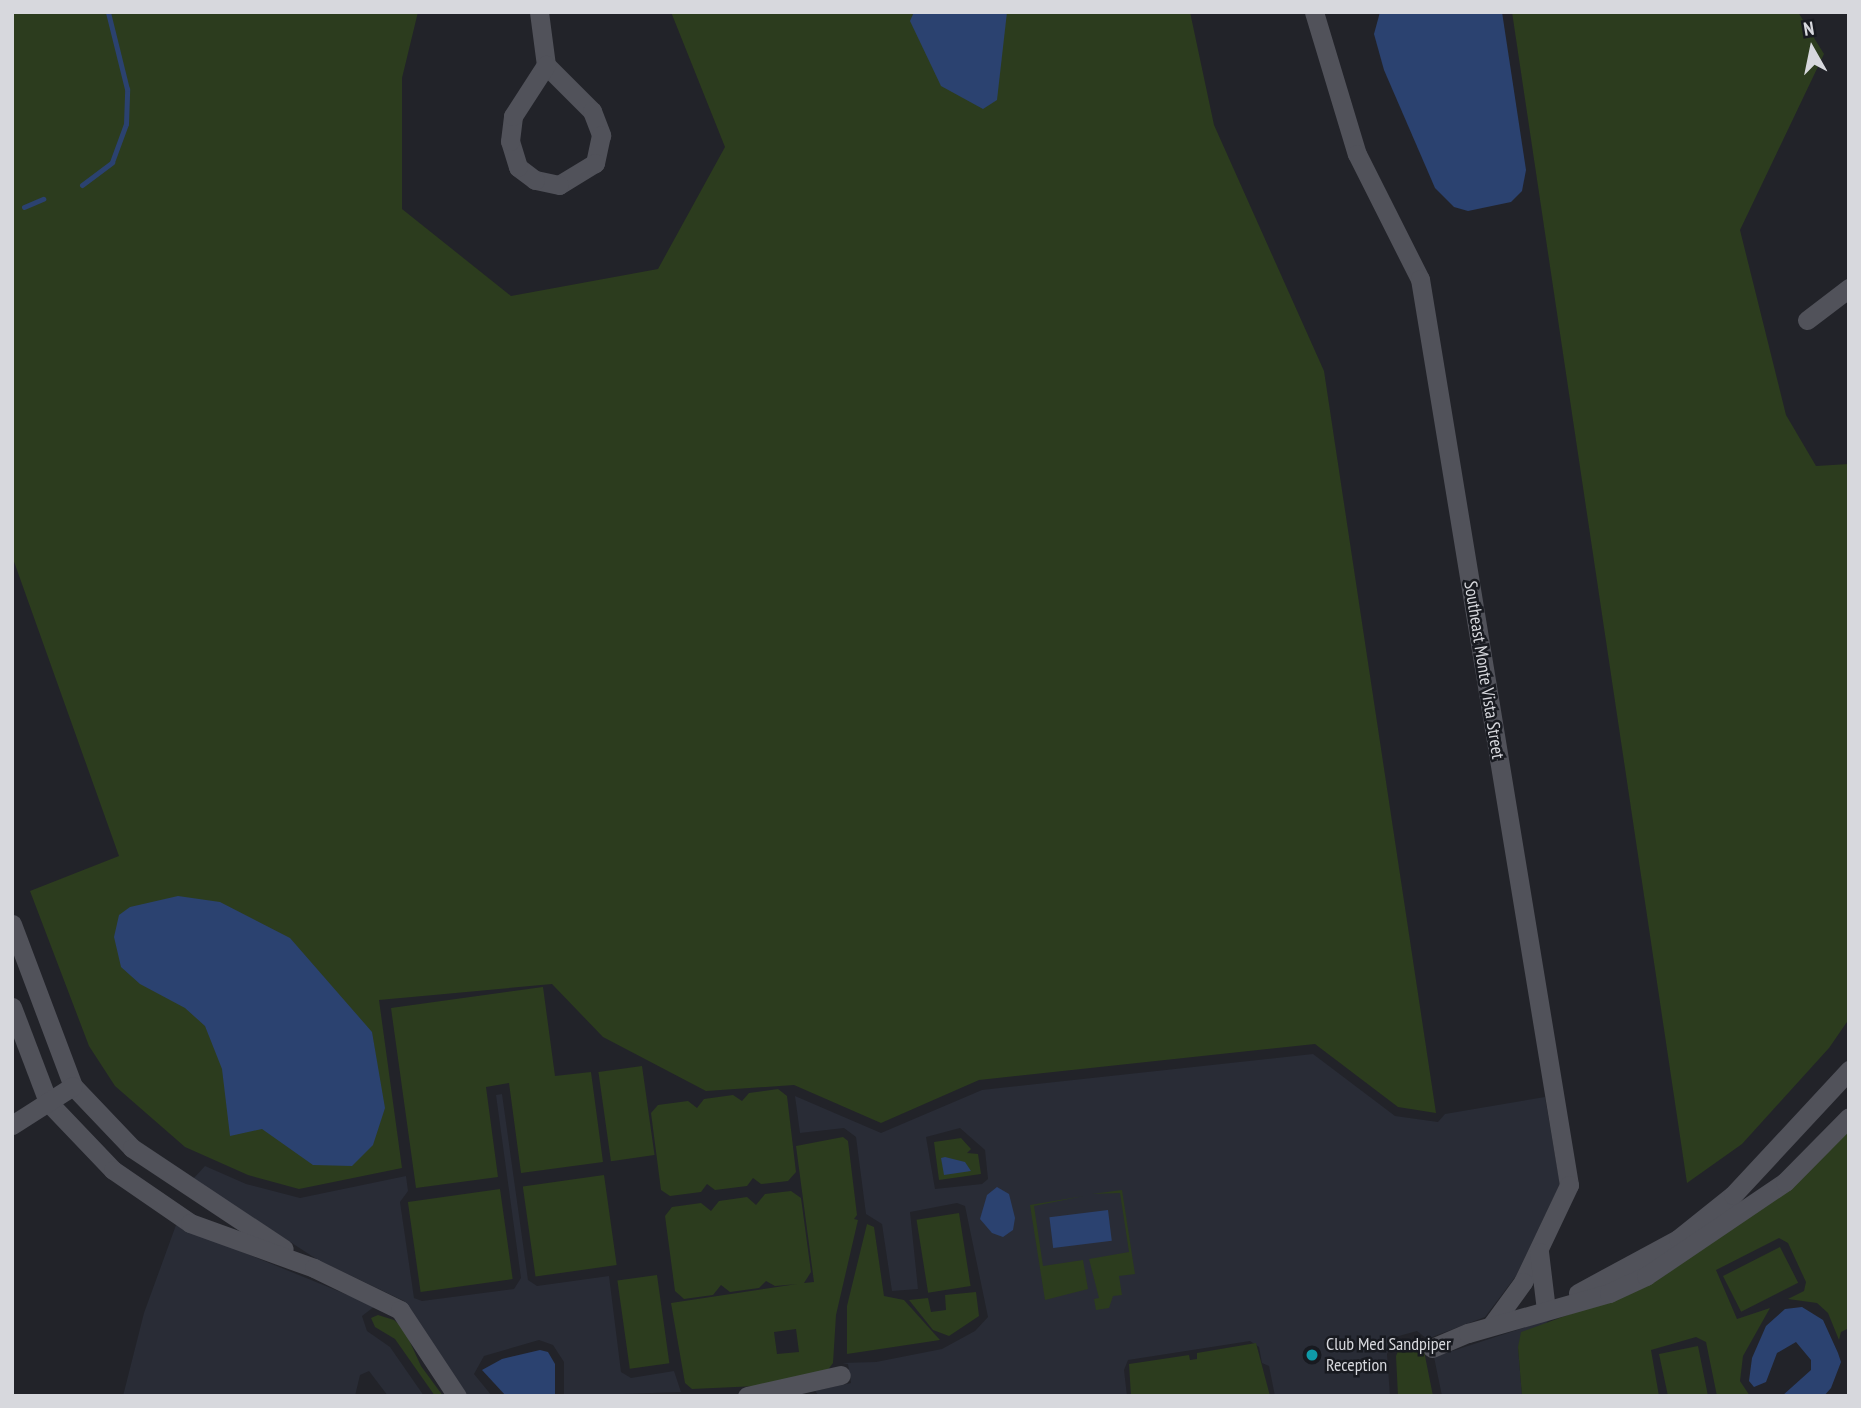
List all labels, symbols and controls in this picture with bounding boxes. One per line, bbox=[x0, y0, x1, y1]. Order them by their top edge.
north arrow bbox=[1777, 14, 1847, 84]
text: N bbox=[1802, 16, 1816, 41]
street label: Southeast Monte Vista Street bbox=[1459, 579, 1509, 761]
place label: Club Med Sandpiper Reception bbox=[1326, 1334, 1451, 1376]
marker: Club Med Sandpiper Reception bbox=[1304, 1347, 1320, 1363]

